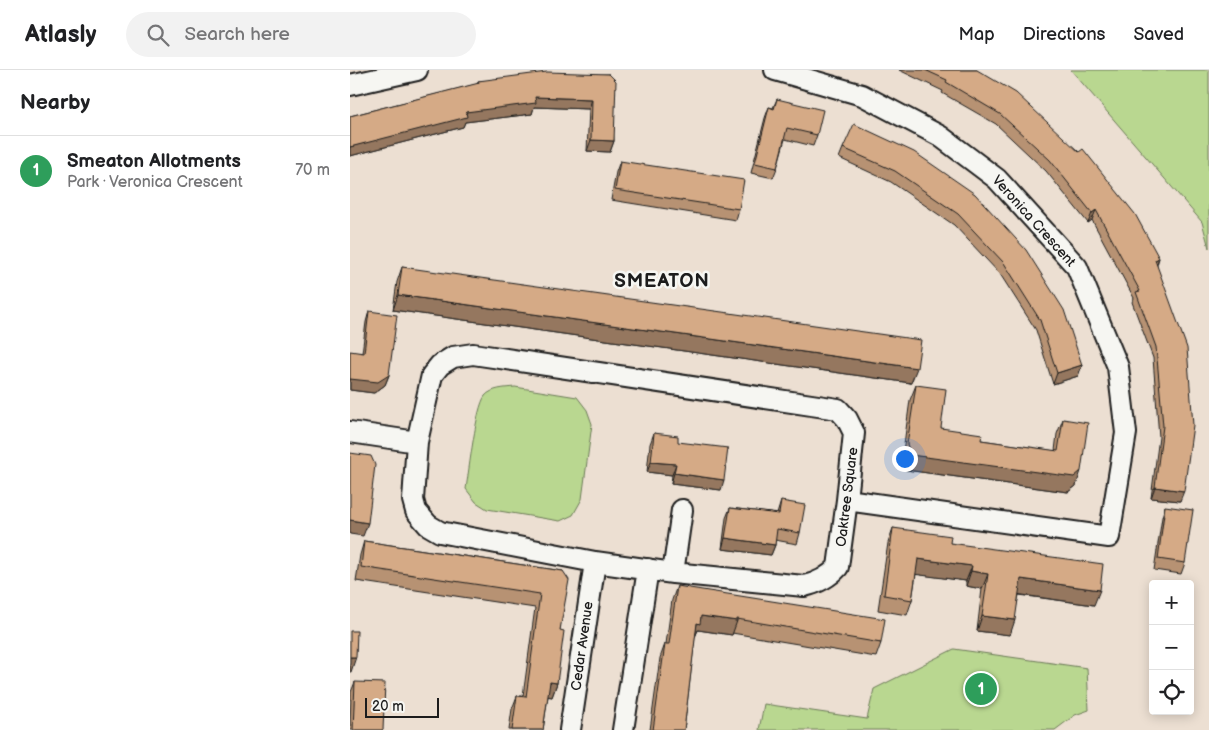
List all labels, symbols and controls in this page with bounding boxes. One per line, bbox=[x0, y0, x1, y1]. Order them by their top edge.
search box bbox=[126, 12, 476, 57]
text: Atlasly bbox=[25, 20, 96, 49]
icon: search bbox=[144, 21, 172, 49]
text: Search here bbox=[184, 23, 290, 46]
text: Map bbox=[959, 24, 995, 45]
text: Directions bbox=[1023, 24, 1105, 45]
text: Saved bbox=[1133, 24, 1184, 45]
text: Nearby bbox=[20, 90, 90, 115]
text: Smeaton Allotments bbox=[67, 150, 241, 173]
text: 1 bbox=[33, 161, 39, 180]
text: 70 m bbox=[295, 161, 330, 180]
street label: Veronica Crescent bbox=[989, 172, 1080, 271]
text: Park · Veronica Crescent bbox=[67, 173, 243, 192]
district label: SMEATON bbox=[614, 270, 710, 293]
street label: Oaktree Square bbox=[832, 446, 862, 548]
your location bbox=[892, 446, 918, 472]
map controls bbox=[1149, 580, 1194, 715]
button: + bbox=[1149, 580, 1194, 625]
street label: Cedar Avenue bbox=[567, 600, 597, 692]
button: − bbox=[1149, 625, 1194, 670]
pin: 1 bbox=[965, 670, 997, 708]
button: locate bbox=[1149, 670, 1194, 715]
scale bar bbox=[365, 695, 439, 718]
text: 20 m bbox=[372, 698, 404, 715]

